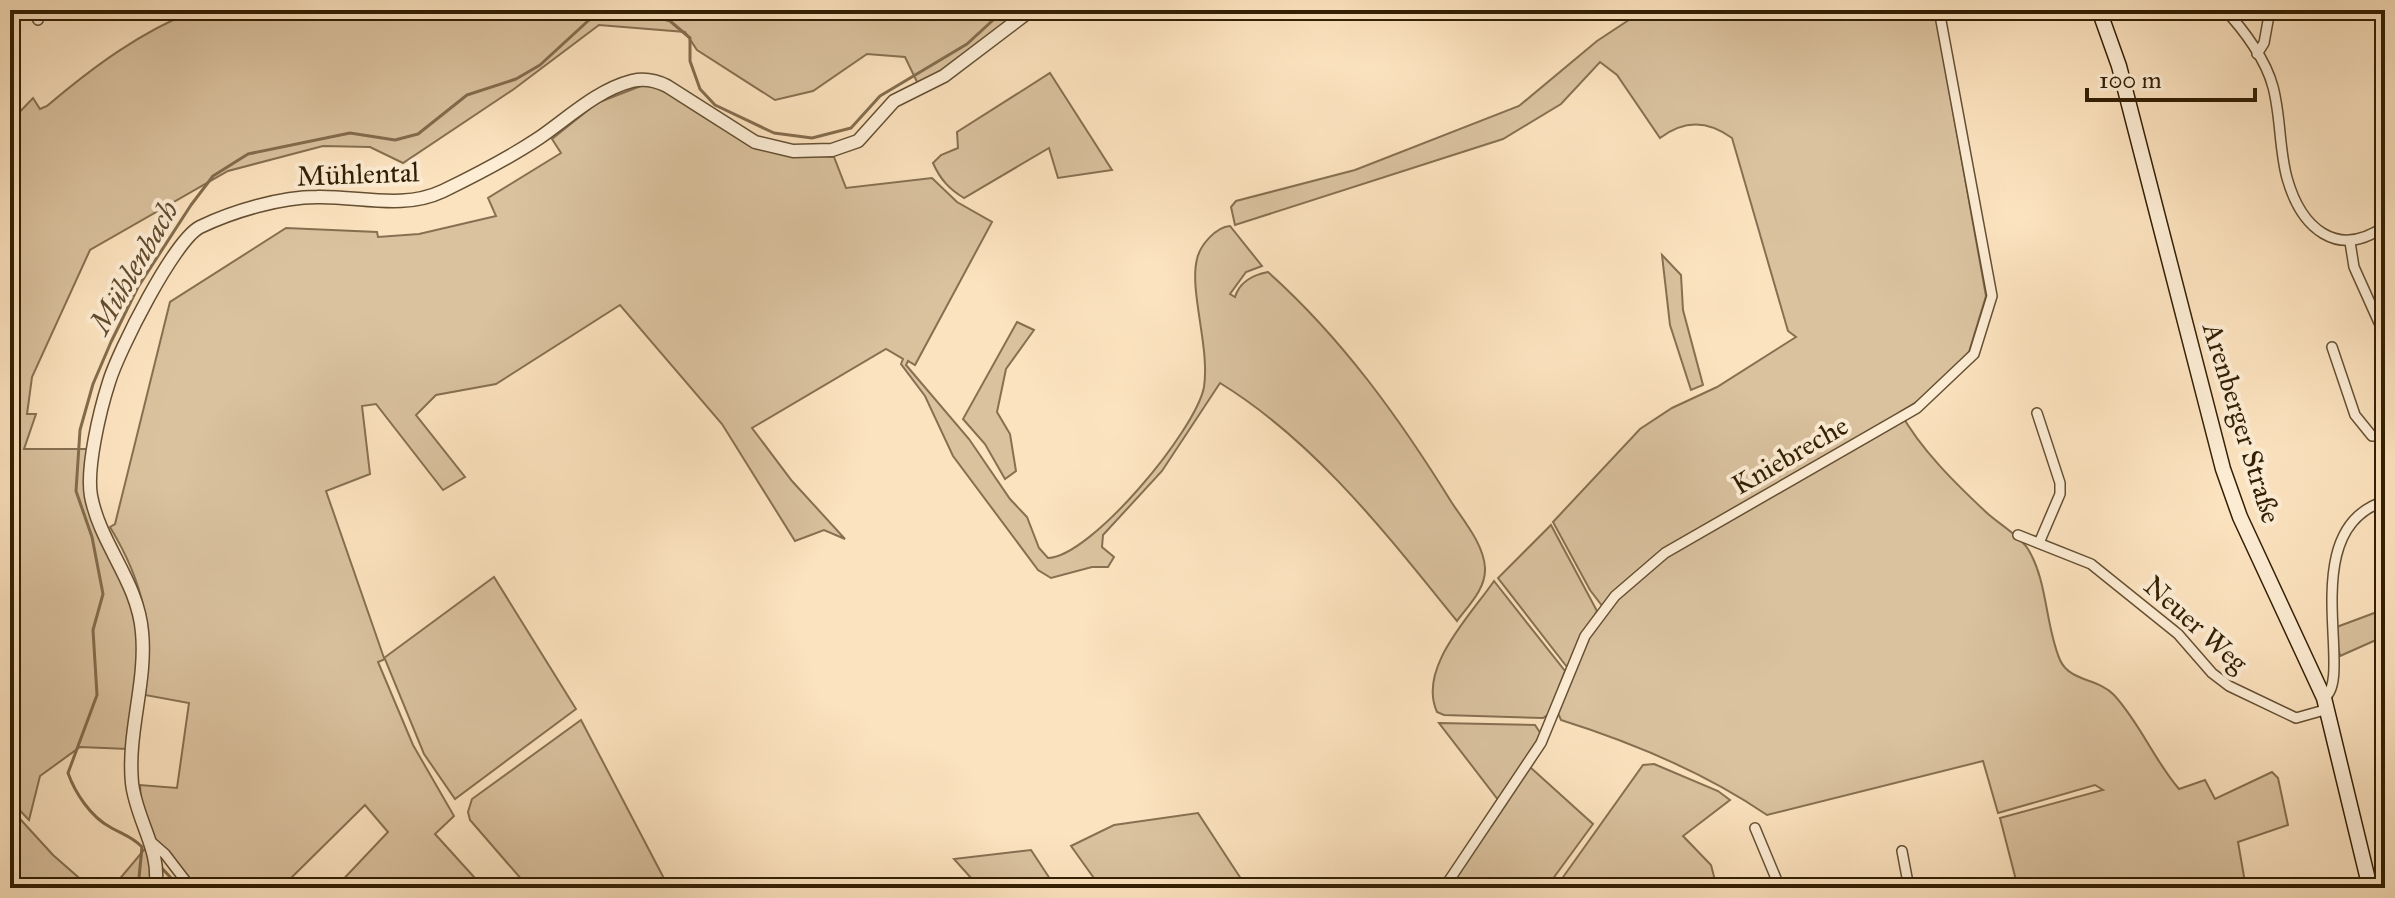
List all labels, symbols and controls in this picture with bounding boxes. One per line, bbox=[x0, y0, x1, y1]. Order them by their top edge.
scale bar bbox=[2087, 52, 2255, 102]
text: 100 m bbox=[2099, 65, 2162, 95]
street label: Mühlental bbox=[296, 154, 420, 194]
water label: Mühlenbach bbox=[80, 194, 186, 342]
street label: Arenberger Straße bbox=[2195, 318, 2289, 527]
street label: Kniebreche bbox=[1726, 408, 1854, 502]
street label: Neuer Weg bbox=[2137, 568, 2256, 681]

